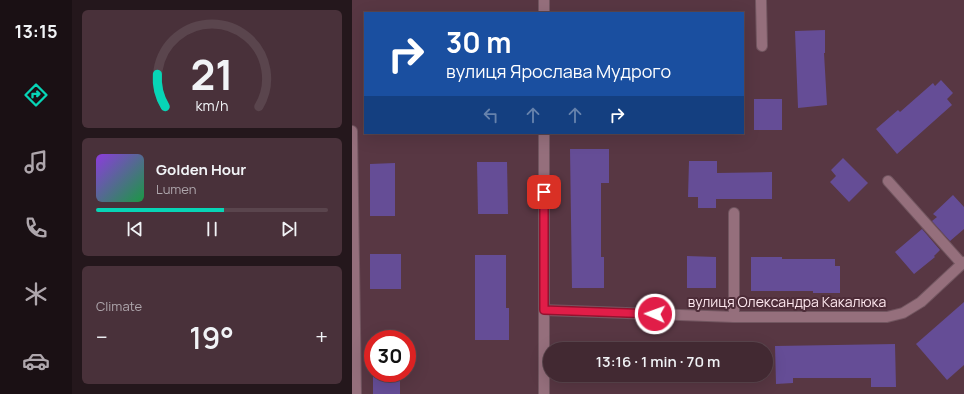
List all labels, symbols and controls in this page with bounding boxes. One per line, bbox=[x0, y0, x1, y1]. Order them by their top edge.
text: 13:15 bbox=[15, 19, 57, 43]
text: 30 m bbox=[446, 23, 511, 61]
icon: right bbox=[380, 28, 432, 80]
text: 21 bbox=[191, 46, 234, 102]
text: вулиця Ярослава Мудрого bbox=[446, 59, 671, 83]
icon: directions bbox=[22, 81, 50, 109]
text: km/h bbox=[195, 96, 229, 115]
icon: left bbox=[480, 104, 502, 126]
icon: ahead bbox=[522, 104, 544, 126]
icon: ahead bbox=[564, 104, 586, 126]
icon: right bbox=[606, 104, 628, 126]
icon: music bbox=[22, 148, 50, 176]
text: Golden Hour bbox=[156, 159, 246, 180]
pin bbox=[527, 175, 561, 209]
text: Lumen bbox=[156, 180, 196, 198]
icon: arrive bbox=[533, 181, 555, 203]
icon: phone bbox=[22, 214, 50, 242]
icon: previous bbox=[124, 218, 146, 240]
icon: pause bbox=[201, 218, 223, 240]
icon: next bbox=[278, 218, 300, 240]
icon: climate bbox=[22, 280, 50, 308]
street label: вулиця Олександра Какалюка bbox=[688, 292, 886, 311]
position arrow bbox=[634, 293, 676, 335]
text: Climate bbox=[96, 297, 142, 315]
text: 19° bbox=[189, 317, 234, 358]
text: − bbox=[96, 322, 108, 352]
text: + bbox=[315, 322, 328, 352]
speed limit sign: 30 bbox=[364, 330, 416, 382]
icon: car bbox=[22, 347, 50, 375]
text: 13:16 · 1 min · 70 m bbox=[596, 351, 720, 372]

